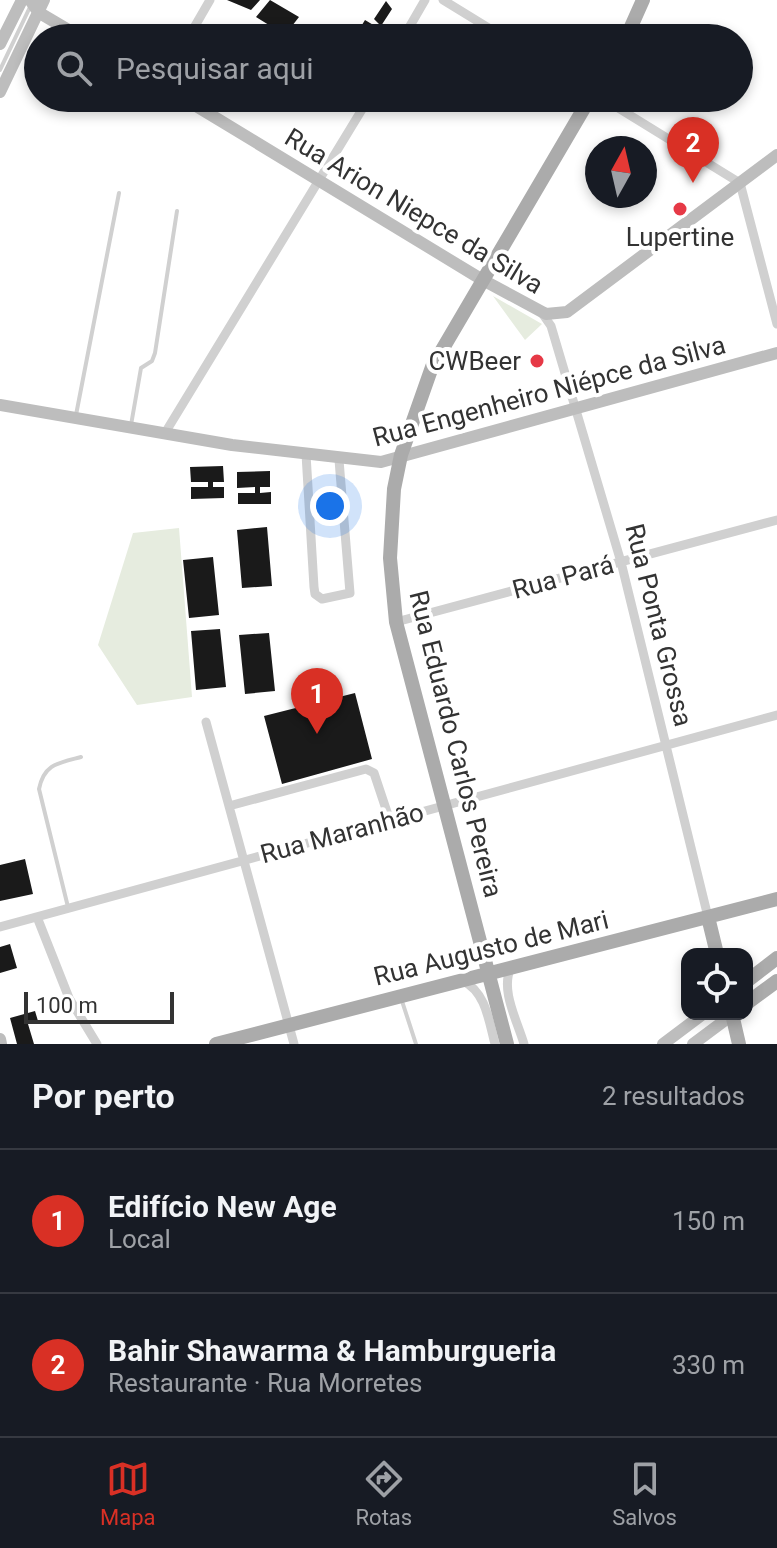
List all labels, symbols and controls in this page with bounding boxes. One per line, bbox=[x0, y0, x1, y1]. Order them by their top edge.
search box bbox=[24, 24, 753, 112]
icon: search bbox=[52, 46, 96, 90]
text: Pesquisar aqui bbox=[116, 51, 314, 86]
pin: 2 bbox=[667, 117, 719, 183]
street label: Rua Arion Niepce da Silva bbox=[280, 122, 548, 300]
north arrow bbox=[585, 136, 657, 208]
marker: Lupertine bbox=[671, 200, 689, 218]
place label: Lupertine bbox=[626, 222, 734, 252]
street label: Rua Engenheiro Niépce da Silva bbox=[369, 329, 729, 453]
place label: CWBeer bbox=[428, 346, 521, 376]
marker: CWBeer bbox=[528, 352, 546, 370]
your location bbox=[310, 486, 350, 526]
street label: Rua Ponta Grossa bbox=[619, 521, 699, 729]
street label: Rua Pará bbox=[509, 549, 617, 605]
street label: Rua Eduardo Carlos Pereira bbox=[403, 587, 509, 901]
pin: 1 bbox=[291, 668, 343, 734]
street label: Rua Maranhão bbox=[257, 797, 427, 869]
street label: Rua Augusto de Mari bbox=[371, 904, 611, 992]
map controls bbox=[681, 948, 753, 1020]
button: locate bbox=[681, 948, 753, 1020]
scale bar bbox=[24, 988, 174, 1024]
text: 100 m bbox=[36, 993, 98, 1018]
text: Por perto bbox=[32, 1076, 175, 1116]
text: 2 resultados bbox=[602, 1081, 745, 1111]
text: Edifício New Age bbox=[108, 1189, 337, 1224]
text: 1 bbox=[51, 1206, 65, 1236]
text: 150 m bbox=[672, 1206, 745, 1236]
text: Local bbox=[108, 1224, 171, 1254]
text: Bahir Shawarma & Hamburgueria bbox=[108, 1333, 556, 1368]
text: 2 bbox=[51, 1350, 65, 1380]
text: 330 m bbox=[672, 1350, 745, 1380]
text: Restaurante · Rua Morretes bbox=[108, 1368, 422, 1398]
tab: Mapa bbox=[100, 1457, 156, 1530]
tab: Rotas bbox=[356, 1457, 412, 1530]
tab: Salvos bbox=[612, 1457, 677, 1530]

